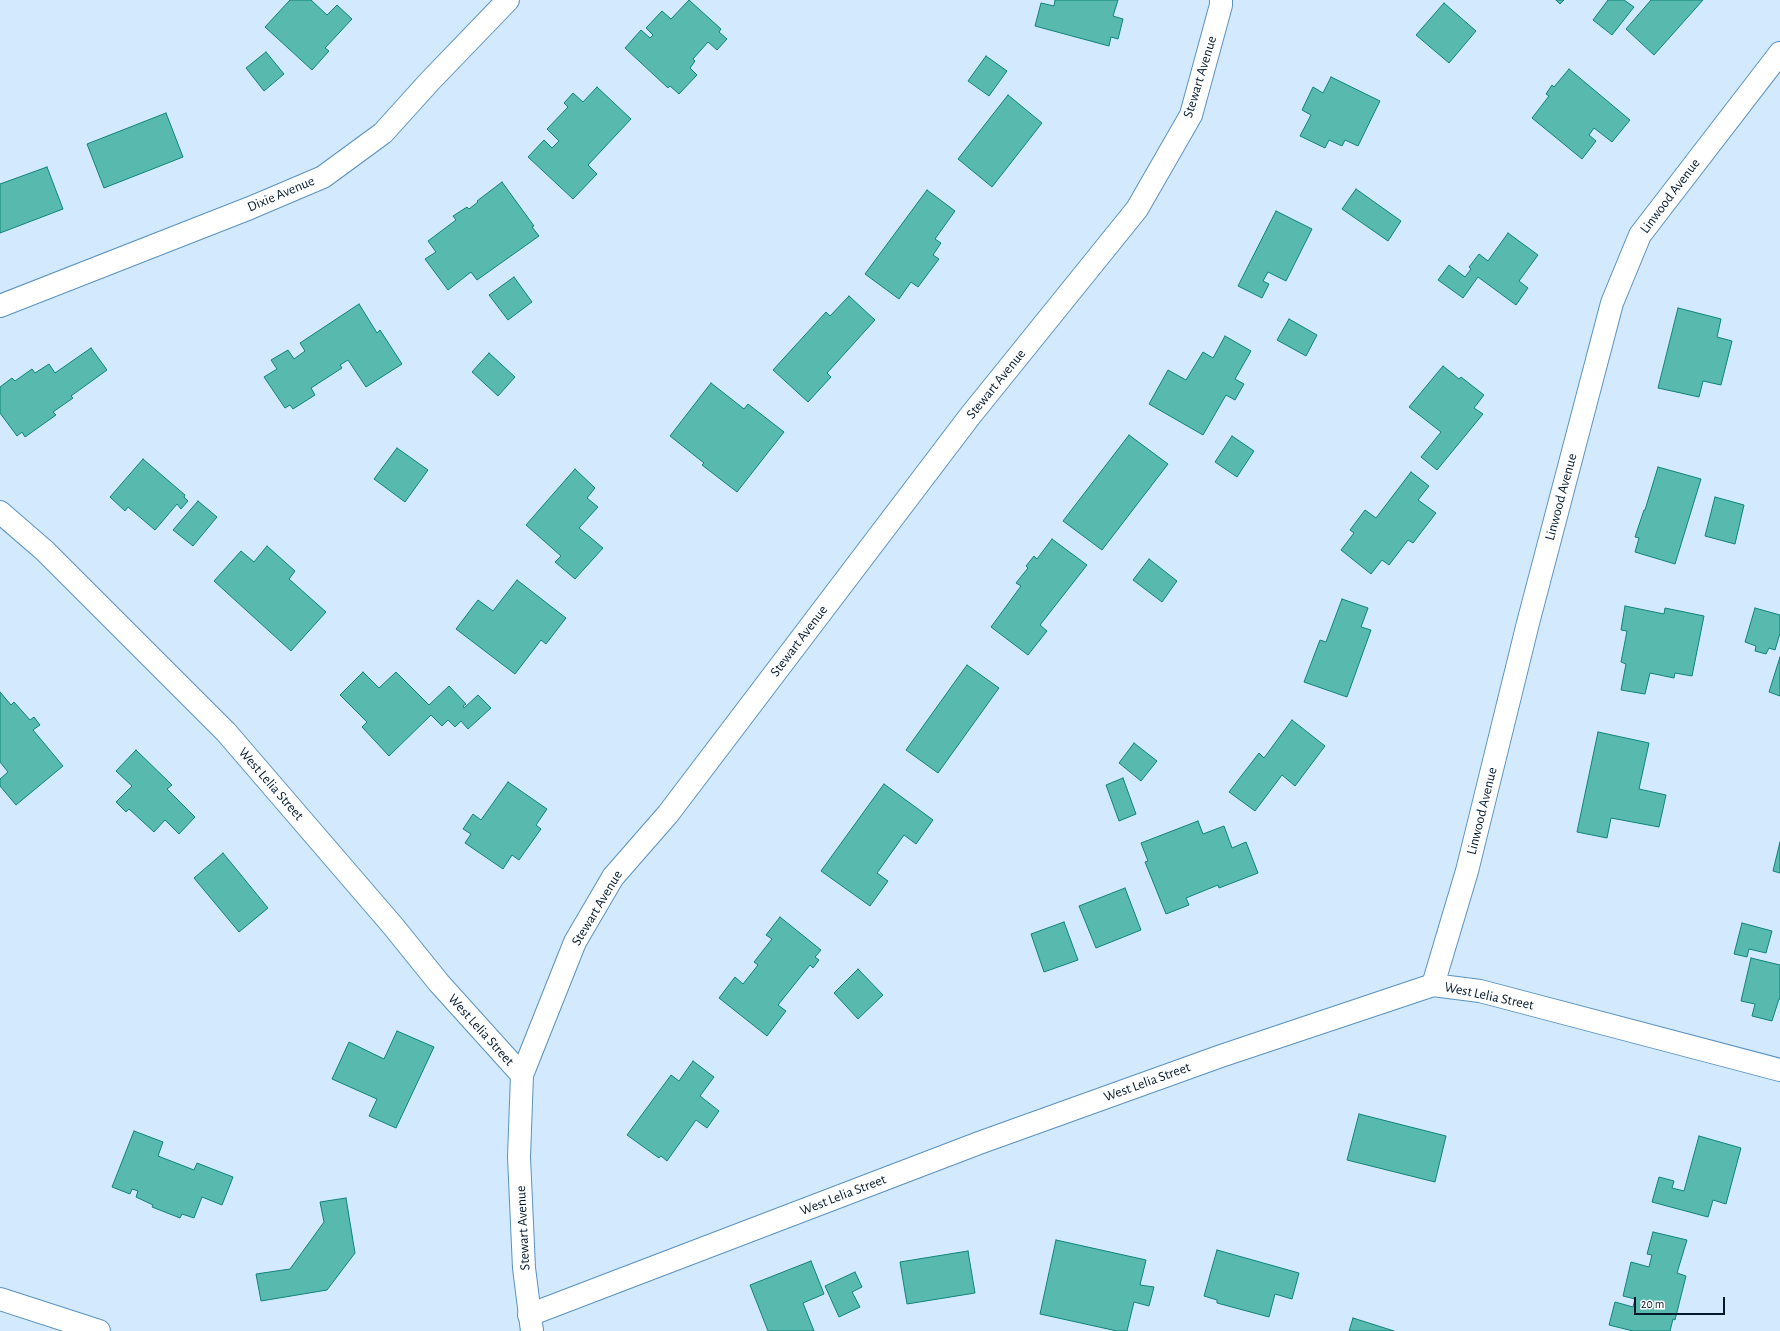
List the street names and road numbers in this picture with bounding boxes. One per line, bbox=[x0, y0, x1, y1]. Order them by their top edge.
street label: Stewart Avenue bbox=[1180, 34, 1220, 120]
street label: Linwood Avenue bbox=[1636, 155, 1704, 237]
street label: Dixie Avenue bbox=[245, 172, 317, 216]
street label: Stewart Avenue bbox=[963, 346, 1029, 422]
street label: Linwood Avenue bbox=[1541, 452, 1581, 542]
street label: Stewart Avenue bbox=[767, 602, 831, 680]
street label: West Lelia Street bbox=[235, 744, 307, 824]
street label: Linwood Avenue bbox=[1463, 766, 1501, 856]
street label: Stewart Avenue bbox=[568, 867, 626, 949]
street label: West Lelia Street bbox=[1443, 978, 1535, 1014]
street label: West Lelia Street bbox=[444, 991, 518, 1069]
street label: West Lelia Street bbox=[1101, 1059, 1193, 1105]
street label: West Lelia Street bbox=[798, 1171, 888, 1219]
street label: Stewart Avenue bbox=[512, 1185, 534, 1271]

